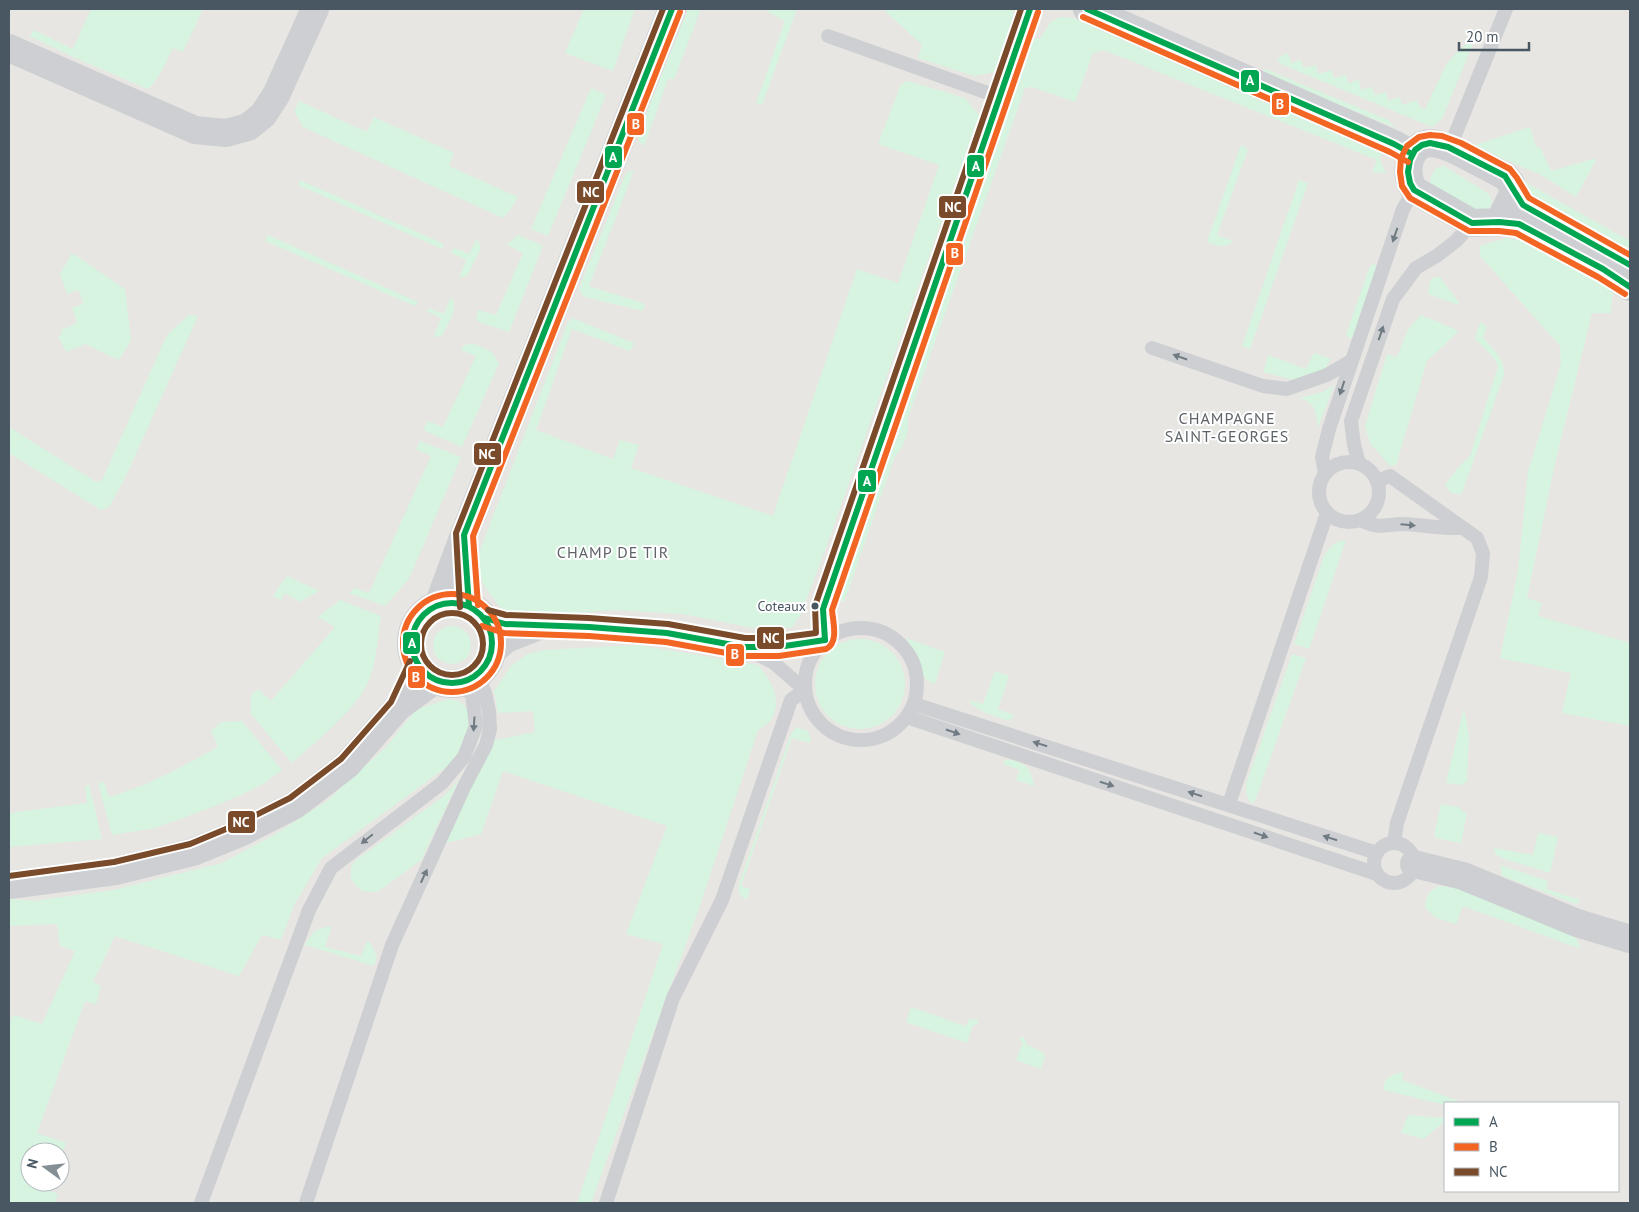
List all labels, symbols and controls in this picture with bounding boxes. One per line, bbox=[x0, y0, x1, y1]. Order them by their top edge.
scale bar bbox=[1459, 20, 1529, 52]
text: 20 m bbox=[1466, 27, 1499, 46]
line badge: A bbox=[1240, 69, 1260, 93]
text: A bbox=[1246, 71, 1255, 89]
line badge: B bbox=[1271, 92, 1290, 116]
text: B bbox=[1276, 95, 1284, 113]
line badge: B bbox=[626, 112, 645, 136]
text: B bbox=[632, 115, 640, 133]
line badge: A bbox=[604, 145, 623, 169]
text: A bbox=[609, 148, 618, 166]
line badge: A bbox=[966, 154, 985, 178]
text: A bbox=[972, 157, 981, 175]
line badge: NC bbox=[576, 180, 605, 204]
text: NC bbox=[582, 183, 600, 201]
line badge: NC bbox=[938, 195, 967, 219]
text: NC bbox=[944, 198, 962, 216]
one-way arrow bbox=[1390, 227, 1398, 242]
line badge: B bbox=[945, 242, 964, 266]
text: B bbox=[951, 244, 959, 262]
one-way arrow bbox=[1378, 325, 1386, 340]
one-way arrow bbox=[1172, 353, 1187, 361]
one-way arrow bbox=[1338, 381, 1345, 396]
district label: CHAMPAGNE SAINT-GEORGES bbox=[1165, 408, 1289, 446]
line badge: NC bbox=[473, 442, 502, 466]
text: NC bbox=[478, 445, 496, 463]
line badge: A bbox=[857, 469, 877, 493]
text: A bbox=[863, 472, 872, 490]
one-way arrow bbox=[1401, 522, 1417, 530]
district label: CHAMP DE TIR bbox=[557, 542, 669, 562]
place label: Coteaux bbox=[758, 597, 806, 615]
marker: Coteaux bbox=[810, 601, 820, 611]
line badge: NC bbox=[756, 626, 785, 650]
text: NC bbox=[762, 629, 780, 647]
line badge: A bbox=[402, 631, 421, 655]
text: A bbox=[408, 634, 417, 652]
line badge: B bbox=[725, 643, 745, 667]
text: B bbox=[731, 645, 739, 663]
line badge: B bbox=[407, 665, 426, 689]
text: B bbox=[412, 668, 420, 686]
one-way arrow bbox=[470, 717, 478, 733]
one-way arrow bbox=[946, 729, 961, 737]
one-way arrow bbox=[1033, 740, 1048, 748]
one-way arrow bbox=[1100, 780, 1115, 788]
one-way arrow bbox=[1187, 790, 1202, 798]
line badge: NC bbox=[227, 810, 256, 834]
text: NC bbox=[232, 813, 250, 831]
one-way arrow bbox=[1254, 832, 1269, 840]
one-way arrow bbox=[1323, 833, 1338, 841]
one-way arrow bbox=[361, 834, 374, 845]
one-way arrow bbox=[420, 869, 428, 883]
legend bbox=[1444, 1102, 1619, 1192]
text: A bbox=[1489, 1112, 1498, 1131]
text: B bbox=[1489, 1137, 1498, 1156]
north arrow bbox=[20, 1142, 70, 1192]
text: N bbox=[23, 1157, 42, 1170]
text: NC bbox=[1489, 1162, 1508, 1181]

